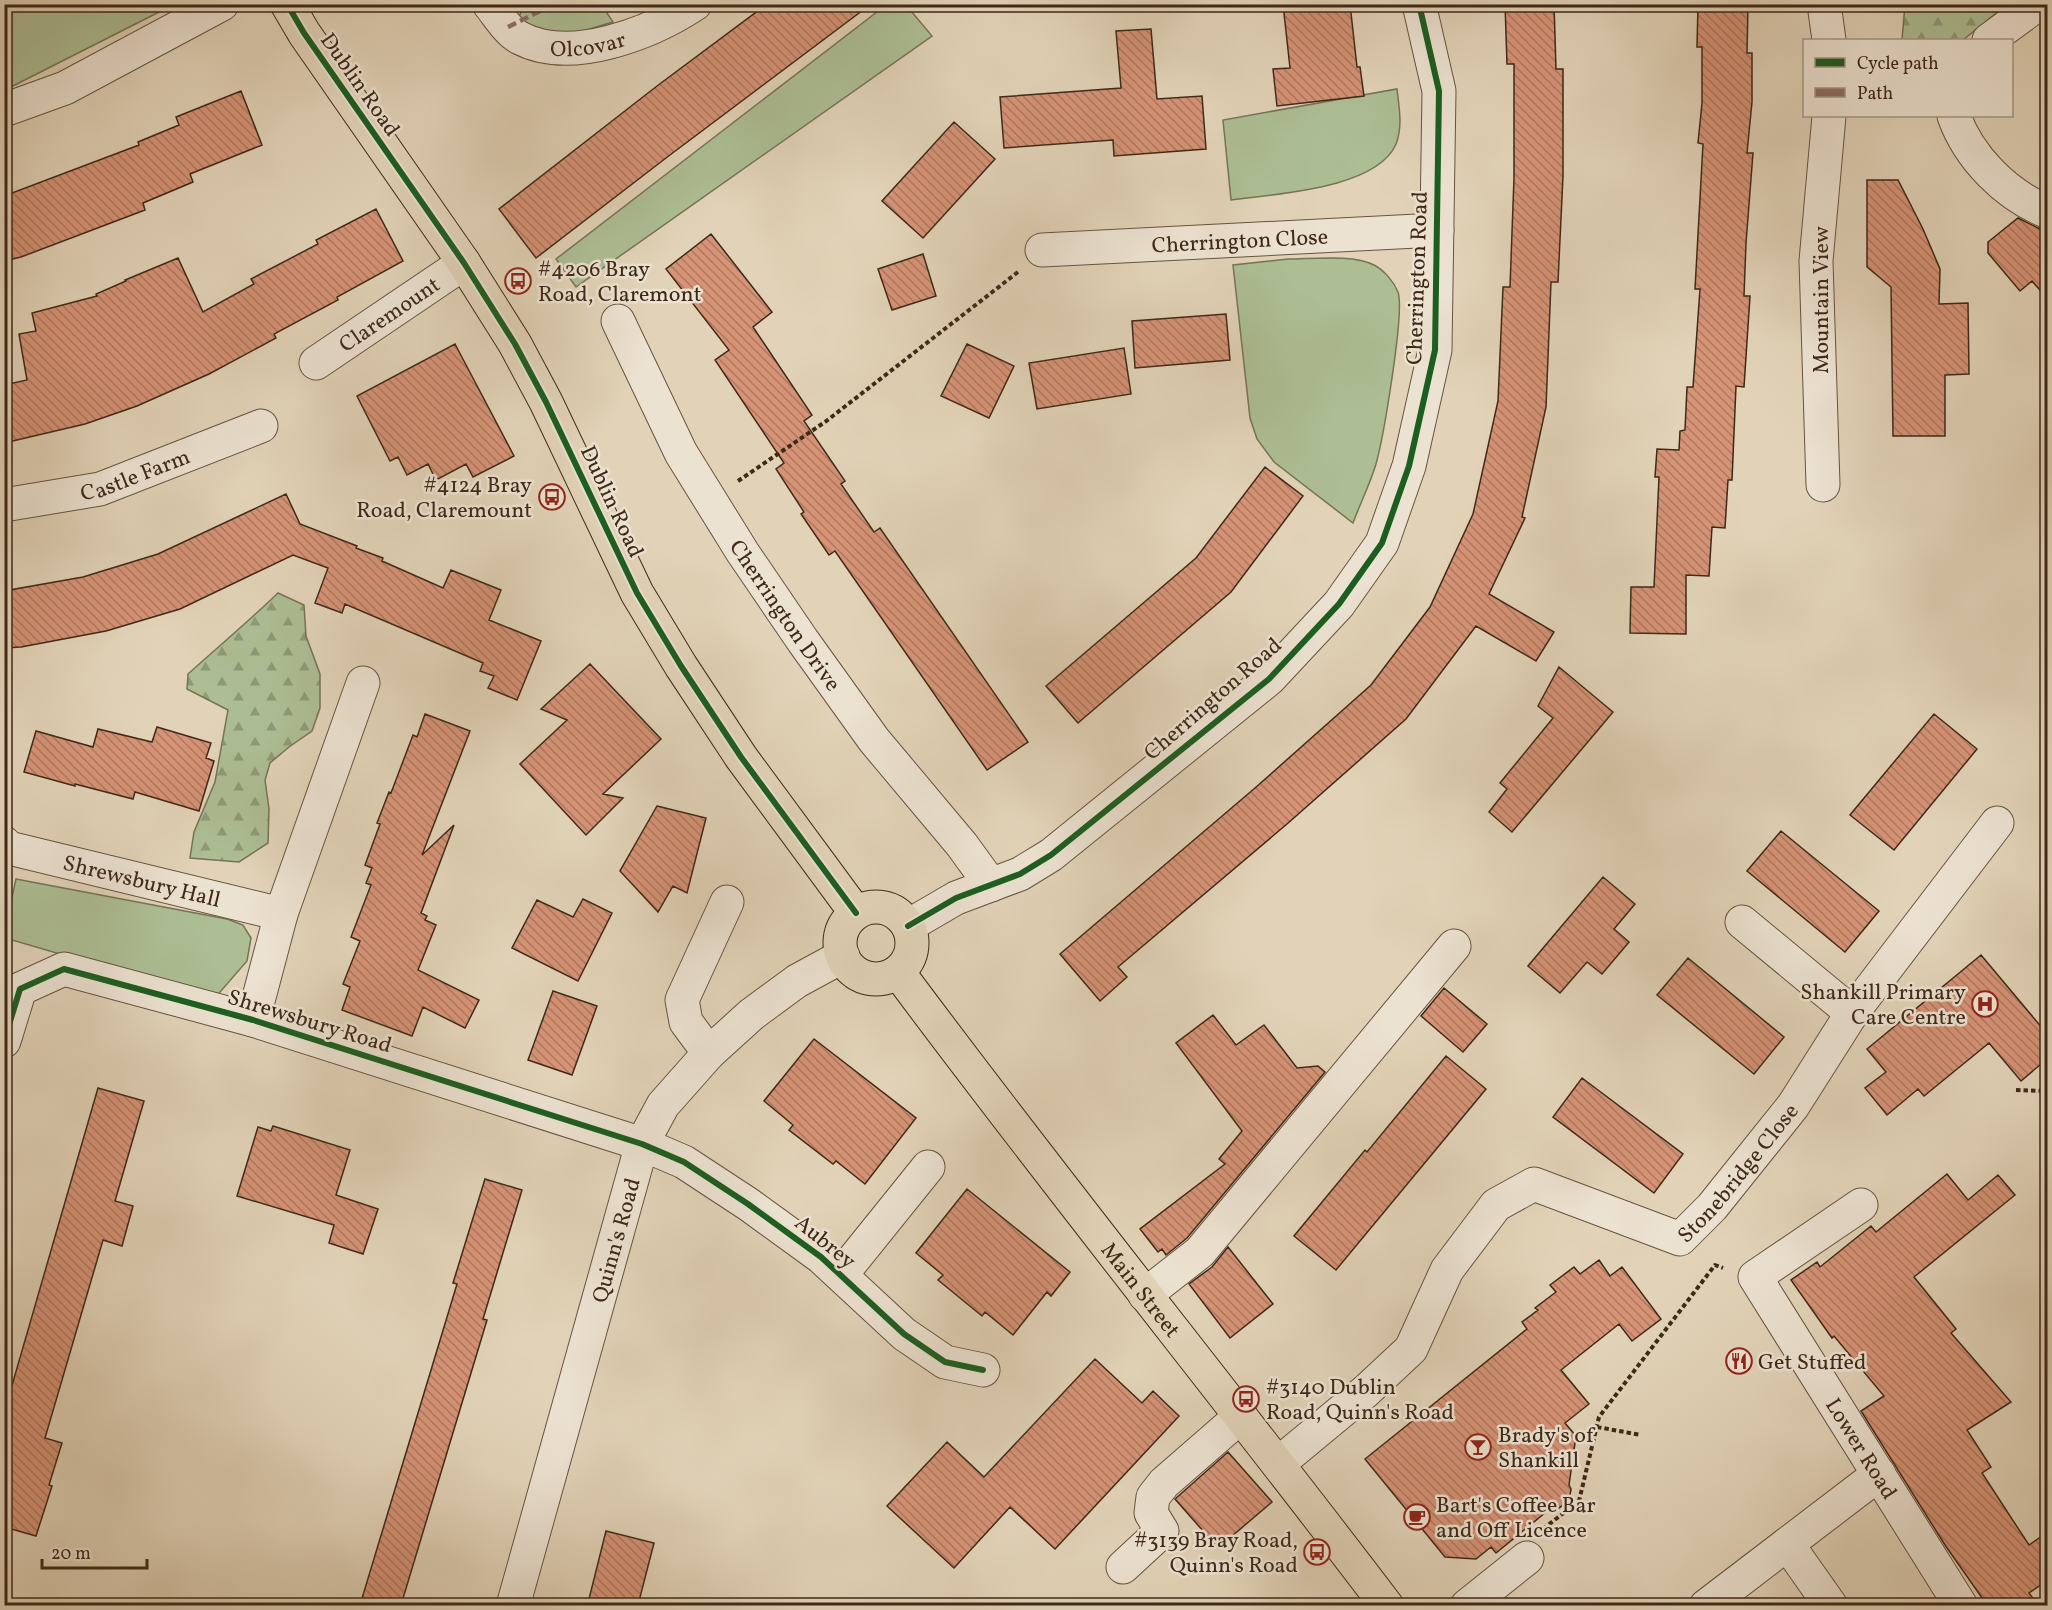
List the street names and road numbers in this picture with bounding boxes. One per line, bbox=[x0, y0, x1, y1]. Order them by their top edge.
street label: Olcovar bbox=[549, 25, 630, 66]
street label: Dublin Road bbox=[312, 27, 406, 144]
street label: Cherrington Road bbox=[1400, 191, 1437, 365]
street label: Cherrington Close bbox=[1151, 223, 1329, 262]
street label: Mountain View bbox=[1807, 226, 1838, 374]
street label: Claremount bbox=[334, 270, 447, 361]
street label: Dublin Road bbox=[571, 441, 650, 563]
street label: Castle Farm bbox=[78, 442, 195, 510]
street label: Cherrington Drive bbox=[720, 534, 847, 698]
street label: Cherrington Road bbox=[1138, 631, 1289, 769]
street label: Shrewsbury Hall bbox=[59, 849, 223, 917]
street label: Shrewsbury Road bbox=[223, 983, 395, 1062]
street label: Stonebridge Close bbox=[1671, 1098, 1807, 1251]
street label: Quinn's Road bbox=[585, 1175, 650, 1307]
street label: Aubrey bbox=[787, 1209, 862, 1277]
street label: Main Street bbox=[1092, 1237, 1187, 1345]
street label: Lower Road bbox=[1817, 1393, 1904, 1506]

